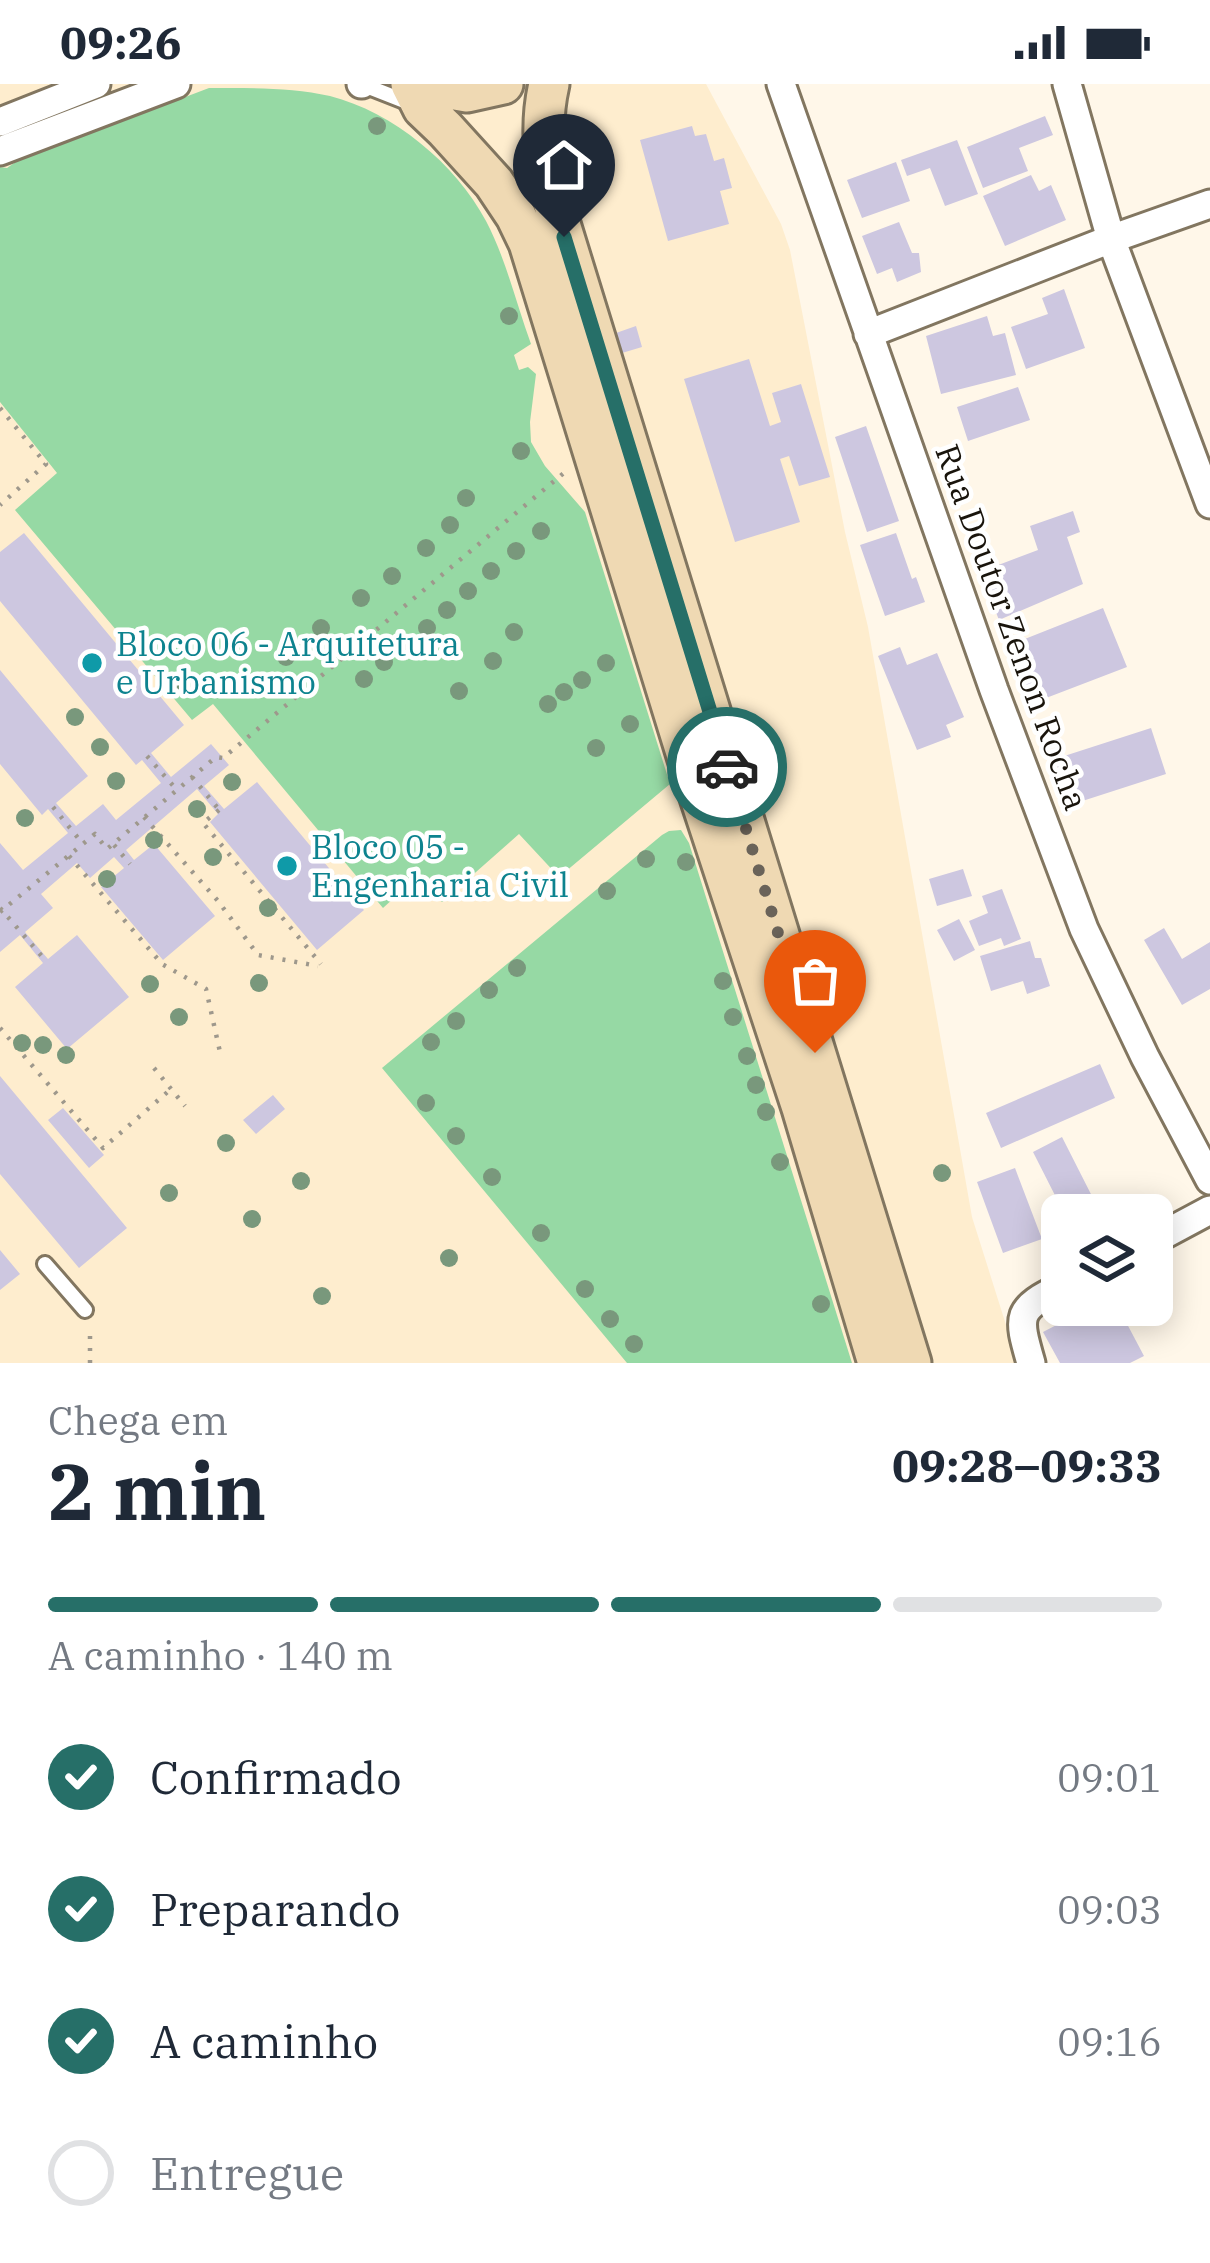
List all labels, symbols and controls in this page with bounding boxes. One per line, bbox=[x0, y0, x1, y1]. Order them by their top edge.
text: 09:26 bbox=[60, 13, 182, 71]
pin bbox=[513, 114, 615, 237]
icon: home bbox=[531, 132, 597, 198]
street label: Rua Doutor Zenon Rocha bbox=[926, 438, 1099, 816]
place label: Bloco 06 - Arquitetura e Urbanismo bbox=[116, 622, 460, 703]
marker: Bloco 06 - Arquitetura e Urbanismo bbox=[79, 650, 105, 676]
courier bbox=[667, 707, 787, 827]
icon: car bbox=[694, 734, 760, 800]
place label: Bloco 05 - Engenharia Civil bbox=[311, 825, 569, 906]
marker: Bloco 05 - Engenharia Civil bbox=[274, 853, 300, 879]
pin bbox=[764, 930, 866, 1053]
icon: bag bbox=[782, 948, 848, 1014]
map controls bbox=[1041, 1194, 1173, 1326]
button: layers bbox=[1041, 1194, 1173, 1326]
text: Chega em bbox=[48, 1395, 228, 1446]
text: 09:28–09:33 bbox=[892, 1436, 1162, 1494]
text: 2 min bbox=[48, 1440, 266, 1541]
text: A caminho · 140 m bbox=[48, 1630, 393, 1681]
icon: check bbox=[48, 1744, 114, 1810]
text: Confirmado bbox=[150, 1748, 402, 1806]
text: 09:01 bbox=[1057, 1752, 1162, 1803]
icon: check bbox=[48, 1876, 114, 1942]
text: Preparando bbox=[150, 1880, 400, 1938]
text: 09:03 bbox=[1057, 1884, 1162, 1935]
icon: check bbox=[48, 2008, 114, 2074]
text: A caminho bbox=[150, 2012, 378, 2070]
text: 09:16 bbox=[1057, 2016, 1162, 2067]
text: Entregue bbox=[150, 2144, 344, 2202]

